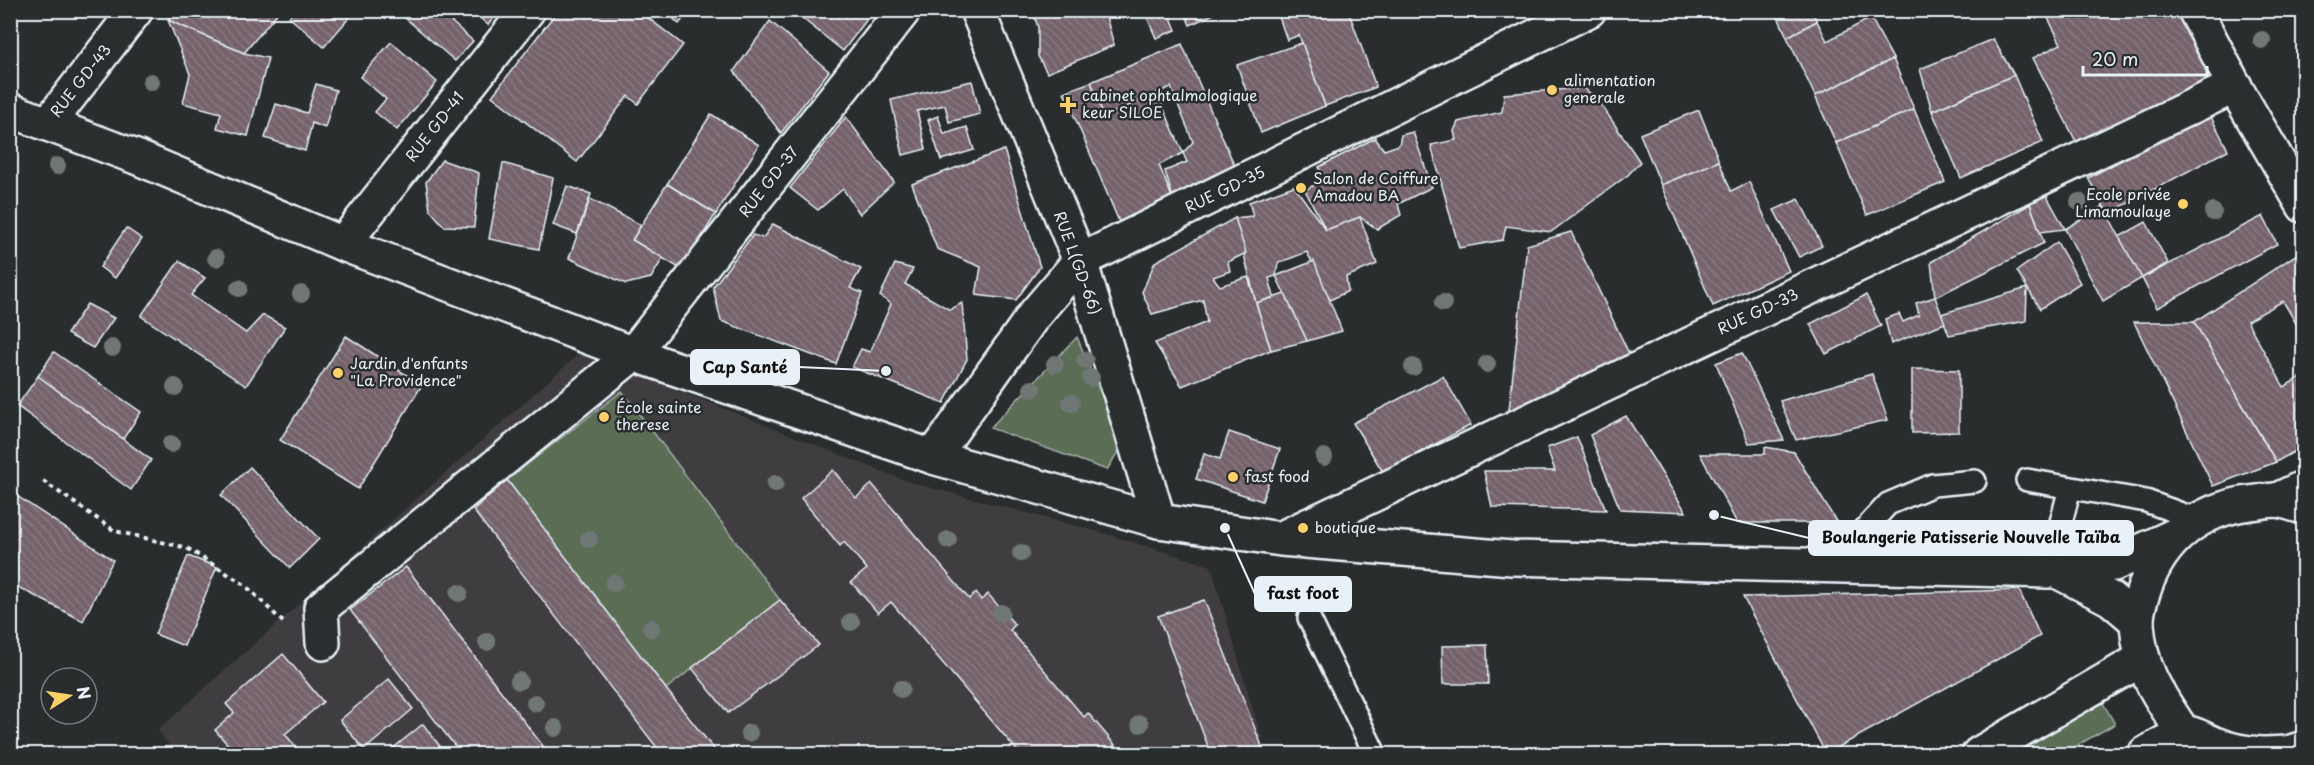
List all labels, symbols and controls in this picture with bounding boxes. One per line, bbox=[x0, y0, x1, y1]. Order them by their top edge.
street label: RUE GD-43 bbox=[44, 39, 116, 122]
scale bar bbox=[2083, 39, 2208, 77]
text: 20 m bbox=[2092, 45, 2138, 72]
place label: alimentation generale bbox=[1564, 68, 1656, 108]
place label: cabinet ophtalmologique keur SILOE bbox=[1082, 83, 1257, 123]
marker: alimentation generale bbox=[1545, 83, 1559, 97]
street label: RUE GD-41 bbox=[399, 86, 469, 166]
marker: cabinet ophtalmologique keur SILOE bbox=[1059, 96, 1077, 114]
street label: RUE GD-37 bbox=[733, 141, 803, 222]
street label: RUE GD-35 bbox=[1180, 159, 1268, 218]
place label: Salon de Coiffure Amadou BA bbox=[1313, 166, 1439, 206]
marker: Salon de Coiffure Amadou BA bbox=[1294, 181, 1308, 195]
place label: Ecole privée Limamoulaye bbox=[2075, 182, 2171, 222]
marker: Ecole privée Limamoulaye bbox=[2176, 197, 2190, 211]
street label: RUE L(GD-66) bbox=[1049, 207, 1108, 317]
street label: RUE GD-33 bbox=[1713, 282, 1802, 339]
callout: Cap Santé bbox=[691, 350, 799, 384]
place label: Jardin d'enfants "La Providence" bbox=[350, 351, 468, 391]
text: Cap Santé bbox=[702, 354, 788, 378]
marker: Jardin d'enfants "La Providence" bbox=[331, 366, 345, 380]
place label: École sainte therese bbox=[616, 395, 701, 435]
marker: École sainte therese bbox=[597, 410, 611, 424]
place label: fast food bbox=[1245, 464, 1310, 487]
marker: fast food bbox=[1226, 470, 1240, 484]
place label: boutique bbox=[1315, 515, 1376, 538]
marker: boutique bbox=[1296, 521, 1310, 535]
callout: Boulangerie Patisserie Nouvelle Taïba bbox=[1809, 521, 2133, 555]
text: Boulangerie Patisserie Nouvelle Taïba bbox=[1821, 524, 2121, 548]
callout: fast foot bbox=[1255, 577, 1351, 611]
text: fast foot bbox=[1267, 580, 1339, 604]
north arrow bbox=[39, 666, 99, 726]
text: N bbox=[72, 684, 98, 701]

